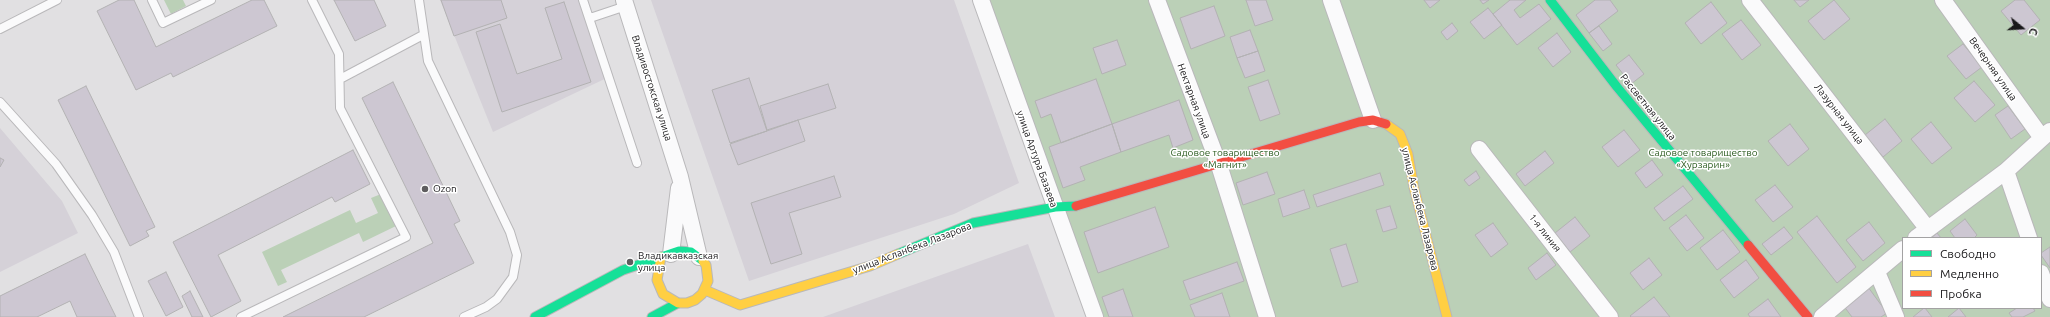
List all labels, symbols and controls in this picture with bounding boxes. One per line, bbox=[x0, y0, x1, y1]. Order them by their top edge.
north arrow bbox=[2002, 8, 2042, 48]
text: С bbox=[2027, 27, 2040, 37]
street label: Владивостокская улица bbox=[629, 34, 675, 142]
street label: Вечерняя улица bbox=[1967, 35, 2019, 103]
street label: Нектарная улица bbox=[1175, 62, 1213, 140]
street label: Рассветная улица bbox=[1618, 71, 1678, 143]
street label: Лазурная улица bbox=[1812, 81, 1866, 147]
street label: улица Артура Базаева bbox=[1014, 109, 1060, 209]
street label: улица Асланбека Лазарова bbox=[1399, 146, 1441, 272]
park label: Садовое товарищество «Магнит» bbox=[1170, 147, 1280, 170]
park label: Садовое товарищество «Хурзарин» bbox=[1648, 147, 1758, 170]
place label: Ozon bbox=[433, 183, 457, 195]
marker: Ozon bbox=[420, 184, 430, 194]
street label: 1-я линия bbox=[1526, 212, 1564, 254]
street label: улица Асланбека Лазарова bbox=[851, 220, 973, 276]
legend bbox=[1902, 237, 2042, 309]
text: Свободно bbox=[1940, 247, 1996, 260]
place label: Владикавказская улица bbox=[638, 250, 718, 274]
marker: Владикавказская улица bbox=[625, 257, 635, 267]
text: Медленно bbox=[1940, 267, 1999, 280]
text: Пробка bbox=[1940, 287, 1982, 300]

